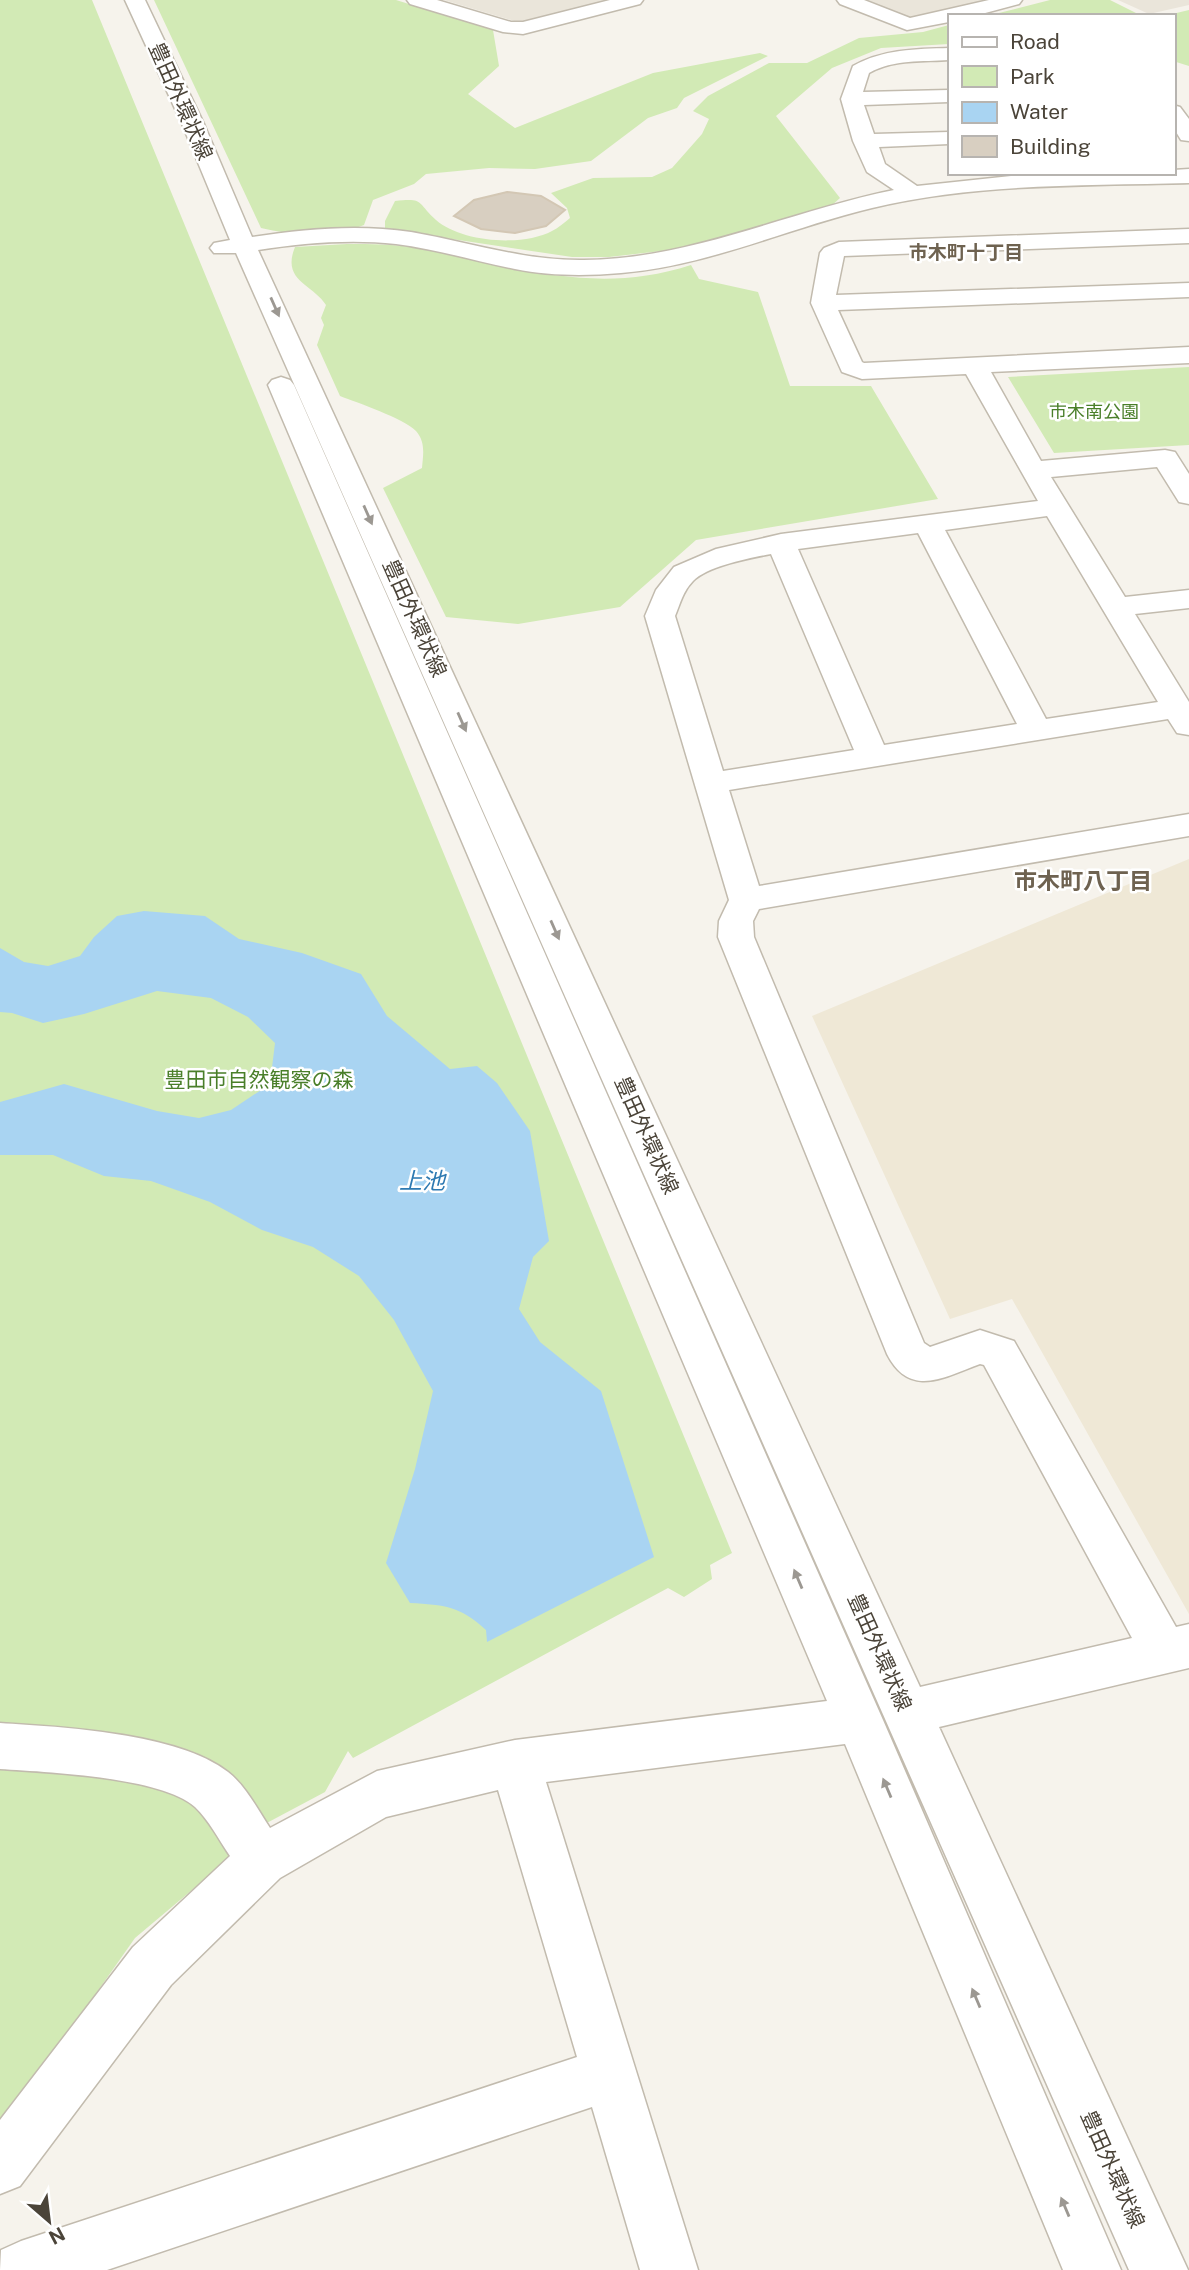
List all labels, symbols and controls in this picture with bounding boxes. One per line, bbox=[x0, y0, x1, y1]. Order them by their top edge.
legend bbox=[948, 14, 1175, 175]
text: Road bbox=[1010, 29, 1060, 54]
street label: 豊田外環状線 bbox=[144, 38, 218, 164]
text: Park bbox=[1010, 64, 1055, 89]
text: Water bbox=[1010, 99, 1068, 124]
text: Building bbox=[1010, 134, 1091, 159]
district label: 市木町十丁目 bbox=[909, 241, 1023, 263]
one-way arrow bbox=[269, 297, 281, 317]
park label: 市木南公園 bbox=[1049, 401, 1139, 422]
one-way arrow bbox=[363, 504, 374, 525]
street label: 豊田外環状線 bbox=[378, 555, 452, 681]
one-way arrow bbox=[456, 712, 467, 732]
district label: 市木町八丁目 bbox=[1014, 867, 1152, 894]
one-way arrow bbox=[550, 919, 561, 940]
park label: 豊田市自然観察の森 bbox=[165, 1067, 354, 1092]
street label: 豊田外環状線 bbox=[610, 1072, 684, 1198]
water label: 上池 bbox=[399, 1167, 447, 1194]
one-way arrow bbox=[792, 1569, 804, 1589]
street label: 豊田外環状線 bbox=[843, 1589, 917, 1715]
one-way arrow bbox=[882, 1778, 893, 1799]
one-way arrow bbox=[970, 1987, 981, 2008]
street label: 豊田外環状線 bbox=[1076, 2106, 1150, 2232]
north arrow bbox=[14, 2186, 84, 2256]
one-way arrow bbox=[1059, 2197, 1071, 2217]
text: N bbox=[45, 2223, 69, 2249]

